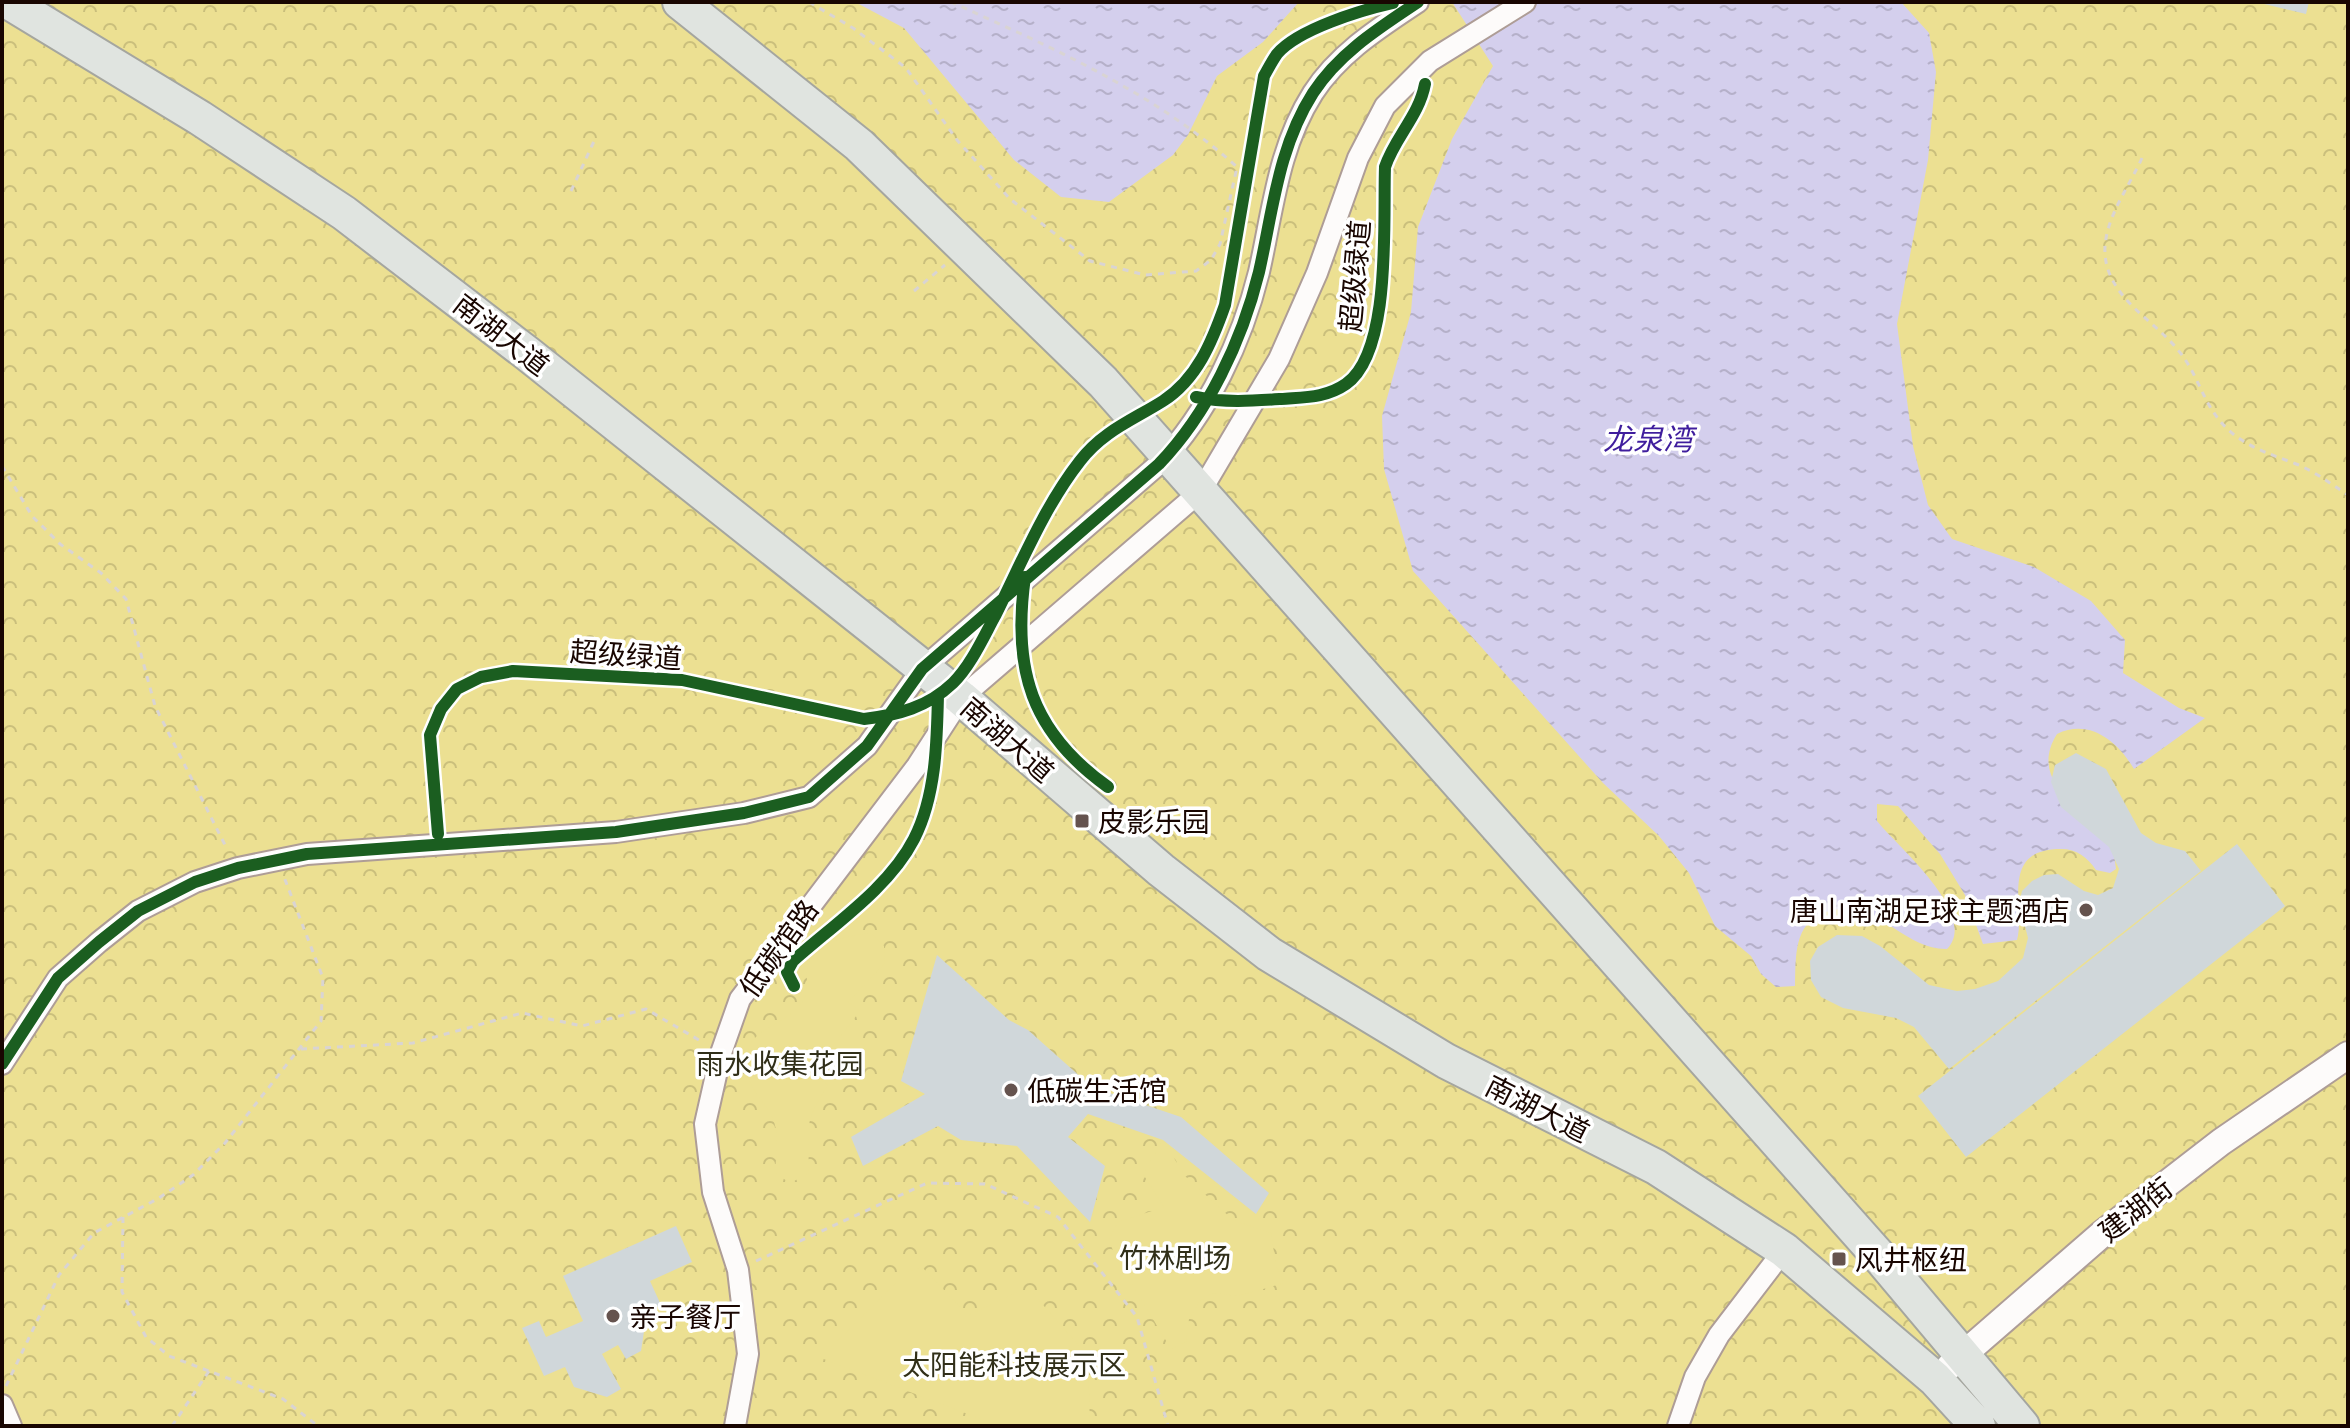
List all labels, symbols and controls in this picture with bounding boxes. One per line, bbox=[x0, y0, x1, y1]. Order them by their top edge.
street label: 超级绿道 bbox=[1332, 219, 1376, 333]
street label: 南湖大道 bbox=[447, 286, 557, 382]
water label: 龙泉湾 bbox=[1603, 420, 1698, 456]
street label: 超级绿道 bbox=[569, 633, 683, 675]
street label: 南湖大道 bbox=[955, 689, 1061, 789]
place label: 皮影乐园 bbox=[1098, 804, 1210, 838]
marker: 皮影乐园 bbox=[1073, 812, 1091, 830]
street label: 低碳馆路 bbox=[731, 893, 825, 1003]
place label: 唐山南湖足球主题酒店 bbox=[1790, 893, 2070, 927]
marker: 唐山南湖足球主题酒店 bbox=[2077, 901, 2095, 919]
park label: 雨水收集花园 bbox=[696, 1046, 864, 1080]
street label: 南湖大道 bbox=[1480, 1067, 1596, 1149]
place label: 低碳生活馆 bbox=[1027, 1073, 1167, 1107]
marker: 低碳生活馆 bbox=[1002, 1081, 1020, 1099]
street label: 建湖街 bbox=[2091, 1170, 2179, 1248]
park label: 竹林剧场 bbox=[1119, 1240, 1231, 1274]
place label: 风井枢纽 bbox=[1855, 1242, 1967, 1276]
marker: 风井枢纽 bbox=[1830, 1250, 1848, 1268]
place label: 亲子餐厅 bbox=[629, 1299, 741, 1333]
marker: 亲子餐厅 bbox=[604, 1307, 622, 1325]
park label: 太阳能科技展示区 bbox=[902, 1347, 1126, 1381]

